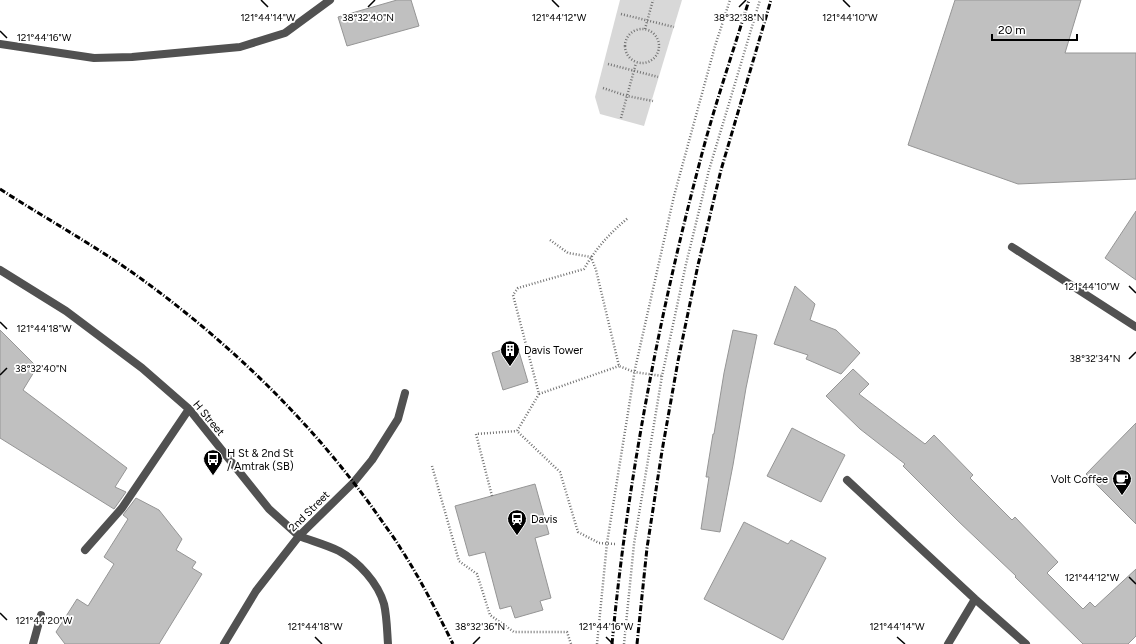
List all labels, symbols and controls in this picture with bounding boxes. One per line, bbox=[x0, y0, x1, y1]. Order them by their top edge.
text: 121°44'14"W bbox=[240, 11, 296, 24]
text: 38°32'40"N bbox=[342, 11, 394, 24]
text: 121°44'12"W bbox=[532, 11, 587, 24]
text: 38°32'38"N bbox=[714, 11, 764, 24]
text: 121°44'10"W bbox=[822, 11, 878, 24]
scale bar bbox=[992, 16, 1077, 42]
text: 20 m bbox=[998, 23, 1026, 37]
text: 121°44'16"W bbox=[17, 31, 72, 44]
text: 121°44'10"W bbox=[1064, 280, 1120, 293]
text: 121°44'18"W bbox=[16, 322, 72, 335]
building icon: Davis Tower bbox=[499, 339, 521, 367]
place label: Davis Tower bbox=[524, 344, 583, 357]
text: 38°32'34"N bbox=[1070, 352, 1120, 365]
text: 38°32'40"N bbox=[15, 362, 67, 375]
street label: H Street bbox=[190, 398, 227, 439]
place label: H St & 2nd St / Amtrak (SB) bbox=[227, 447, 294, 473]
bus stop icon: H St & 2nd St / Amtrak (SB) bbox=[202, 448, 224, 476]
cafe icon: Volt Coffee bbox=[1111, 468, 1133, 496]
place label: Volt Coffee bbox=[1051, 473, 1108, 486]
street label: 2nd Street bbox=[286, 488, 332, 534]
station icon: Davis bbox=[506, 508, 528, 536]
place label: Davis bbox=[531, 513, 558, 526]
text: 121°44'12"W bbox=[1065, 571, 1120, 584]
text: 121°44'20"W bbox=[16, 614, 73, 627]
text: 121°44'18"W bbox=[287, 620, 343, 633]
text: 38°32'36"N bbox=[455, 620, 505, 633]
text: 121°44'16"W bbox=[579, 620, 634, 633]
text: 121°44'14"W bbox=[869, 620, 925, 633]

